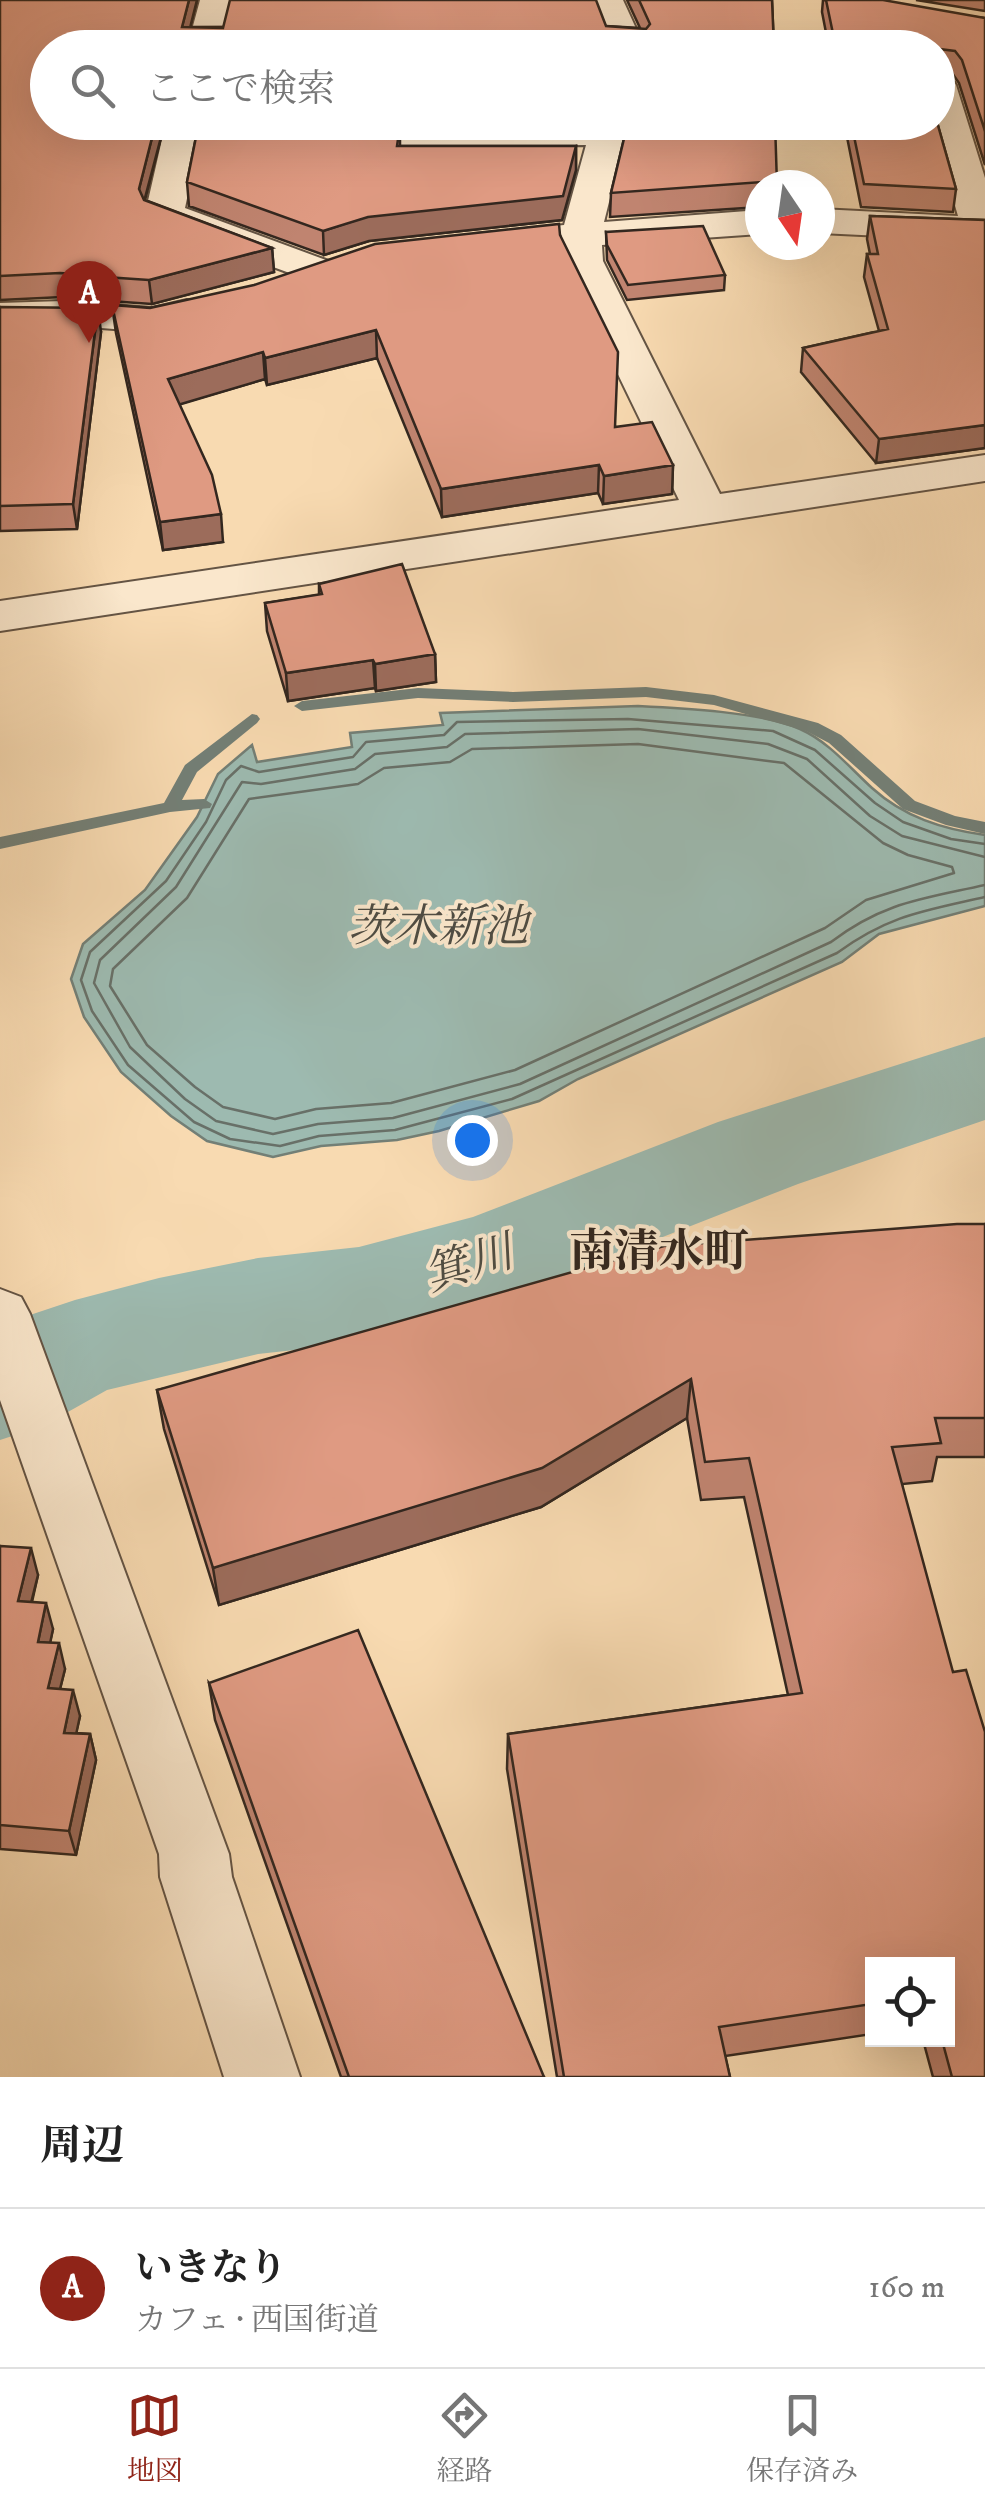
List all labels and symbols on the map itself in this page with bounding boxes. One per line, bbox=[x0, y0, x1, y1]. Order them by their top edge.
north arrow bbox=[745, 170, 835, 260]
pin: A bbox=[56, 260, 122, 343]
water label: 茨木新池 bbox=[348, 900, 533, 956]
your location bbox=[447, 1115, 498, 1166]
water label: 箕川 bbox=[418, 1223, 525, 1305]
district label: 南清水町 bbox=[569, 1225, 749, 1281]

